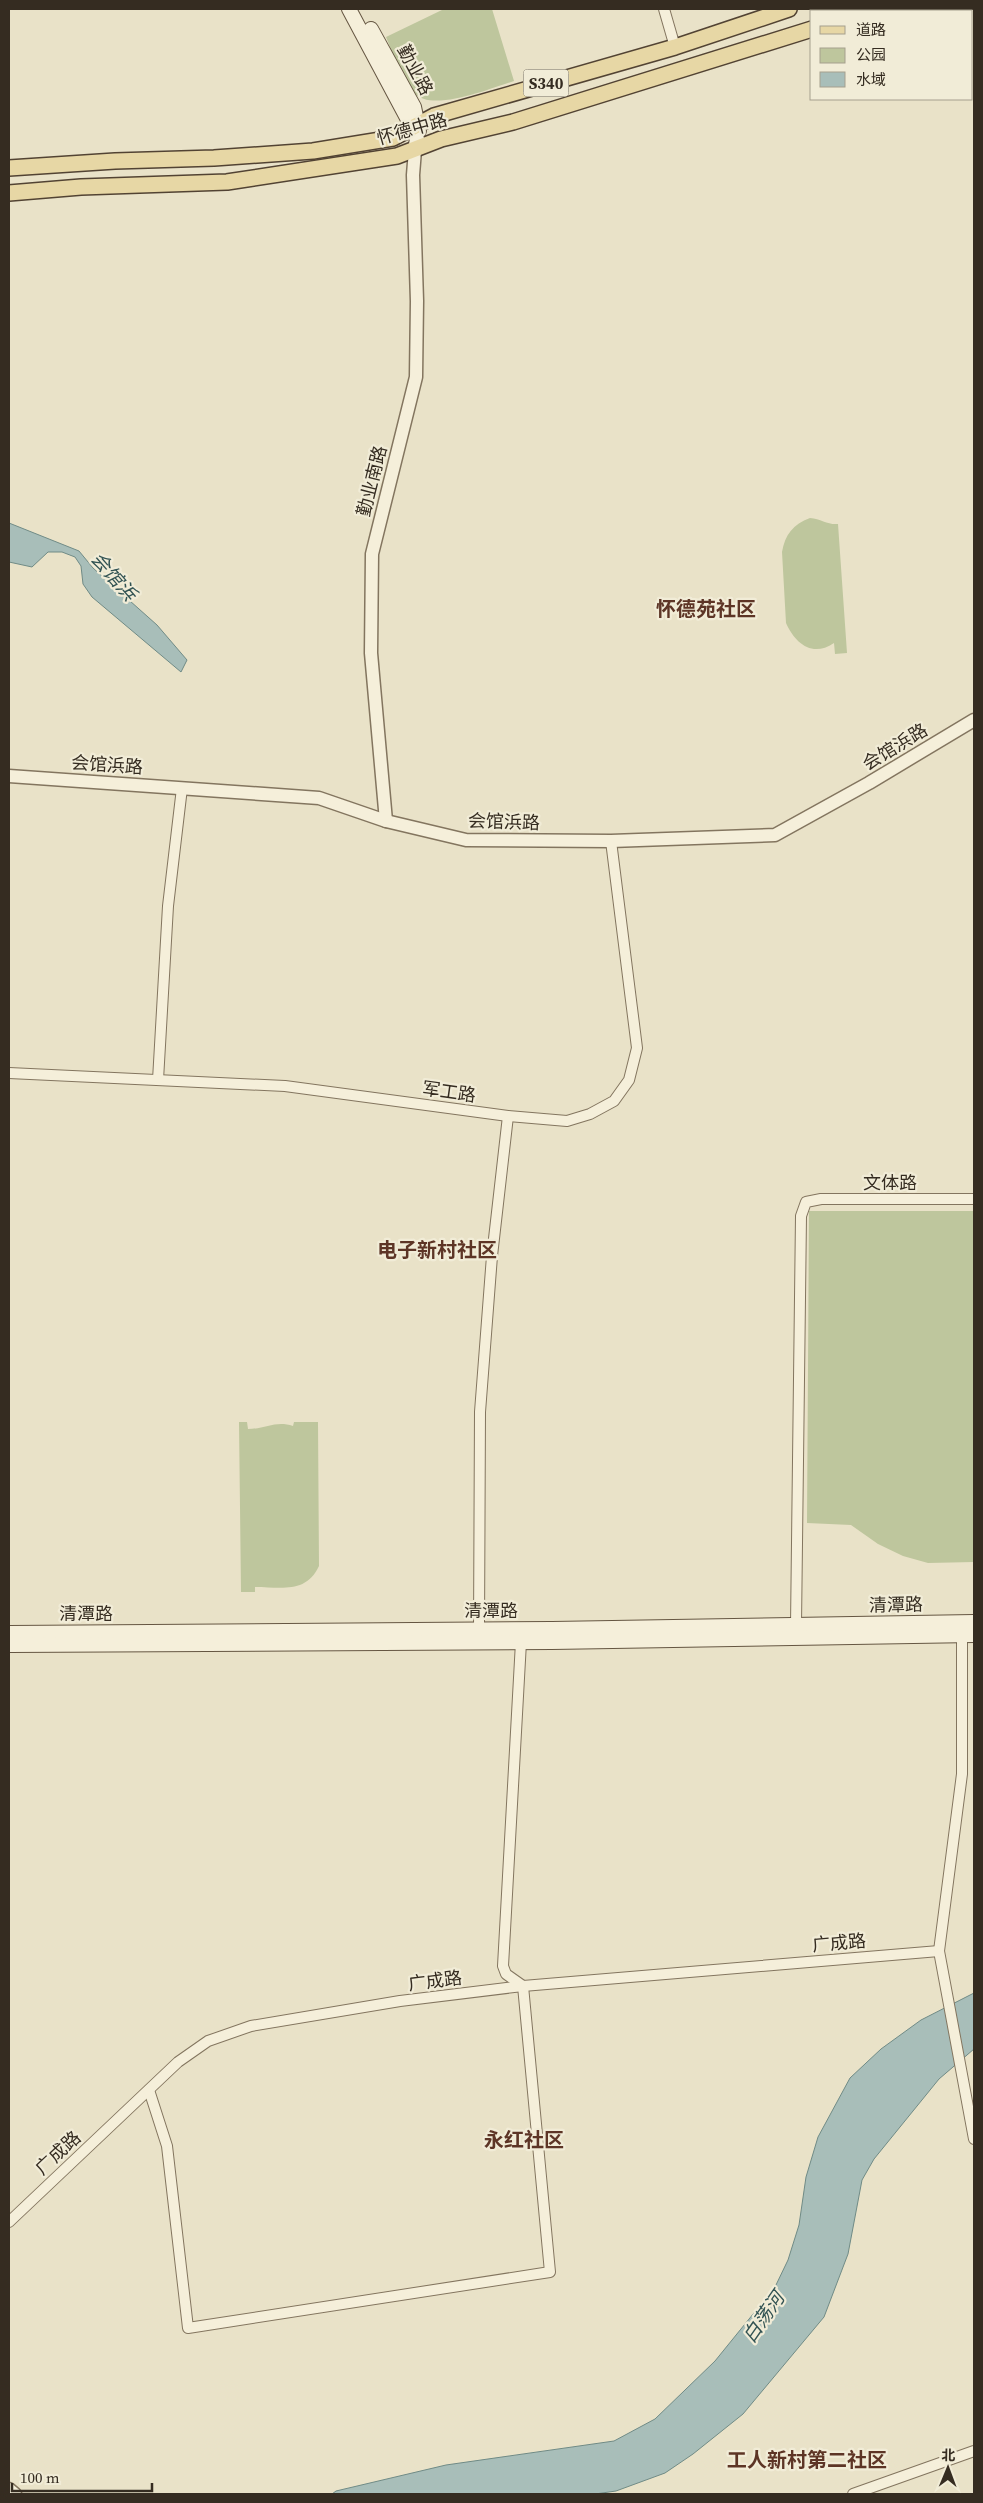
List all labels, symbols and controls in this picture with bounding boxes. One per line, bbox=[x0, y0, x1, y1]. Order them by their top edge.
legend bbox=[810, 10, 973, 100]
text: 道路 bbox=[856, 19, 886, 40]
street label: 勤业路 bbox=[392, 40, 439, 99]
text: 公园 bbox=[856, 44, 886, 65]
text: 水域 bbox=[856, 69, 886, 90]
road number: S340 bbox=[524, 70, 568, 96]
street label: 怀德中路 bbox=[374, 107, 450, 150]
street label: 勤业南路 bbox=[351, 443, 392, 519]
water label: 会馆浜 bbox=[85, 546, 144, 608]
district label: 怀德苑社区 bbox=[656, 595, 756, 623]
street label: 会馆浜路 bbox=[857, 717, 932, 776]
street label: 会馆浜路 bbox=[70, 750, 144, 779]
street label: 会馆浜路 bbox=[468, 808, 540, 835]
street label: 军工路 bbox=[421, 1075, 478, 1108]
street label: 文体路 bbox=[863, 1170, 917, 1195]
district label: 电子新村社区 bbox=[377, 1236, 497, 1264]
street label: 清潭路 bbox=[869, 1592, 923, 1617]
street label: 清潭路 bbox=[464, 1598, 518, 1623]
street label: 清潭路 bbox=[59, 1601, 113, 1626]
street label: 广成路 bbox=[811, 1928, 867, 1957]
street label: 广成路 bbox=[407, 1965, 463, 1996]
street label: 广成路 bbox=[29, 2125, 86, 2180]
district label: 永红社区 bbox=[484, 2126, 564, 2154]
water label: 白荡河 bbox=[736, 2283, 792, 2348]
north arrow bbox=[923, 2443, 973, 2493]
text: 北 bbox=[941, 2445, 955, 2465]
district label: 工人新村第二社区 bbox=[727, 2446, 887, 2474]
scale bar bbox=[12, 2460, 152, 2492]
text: 100 m bbox=[20, 2467, 60, 2488]

